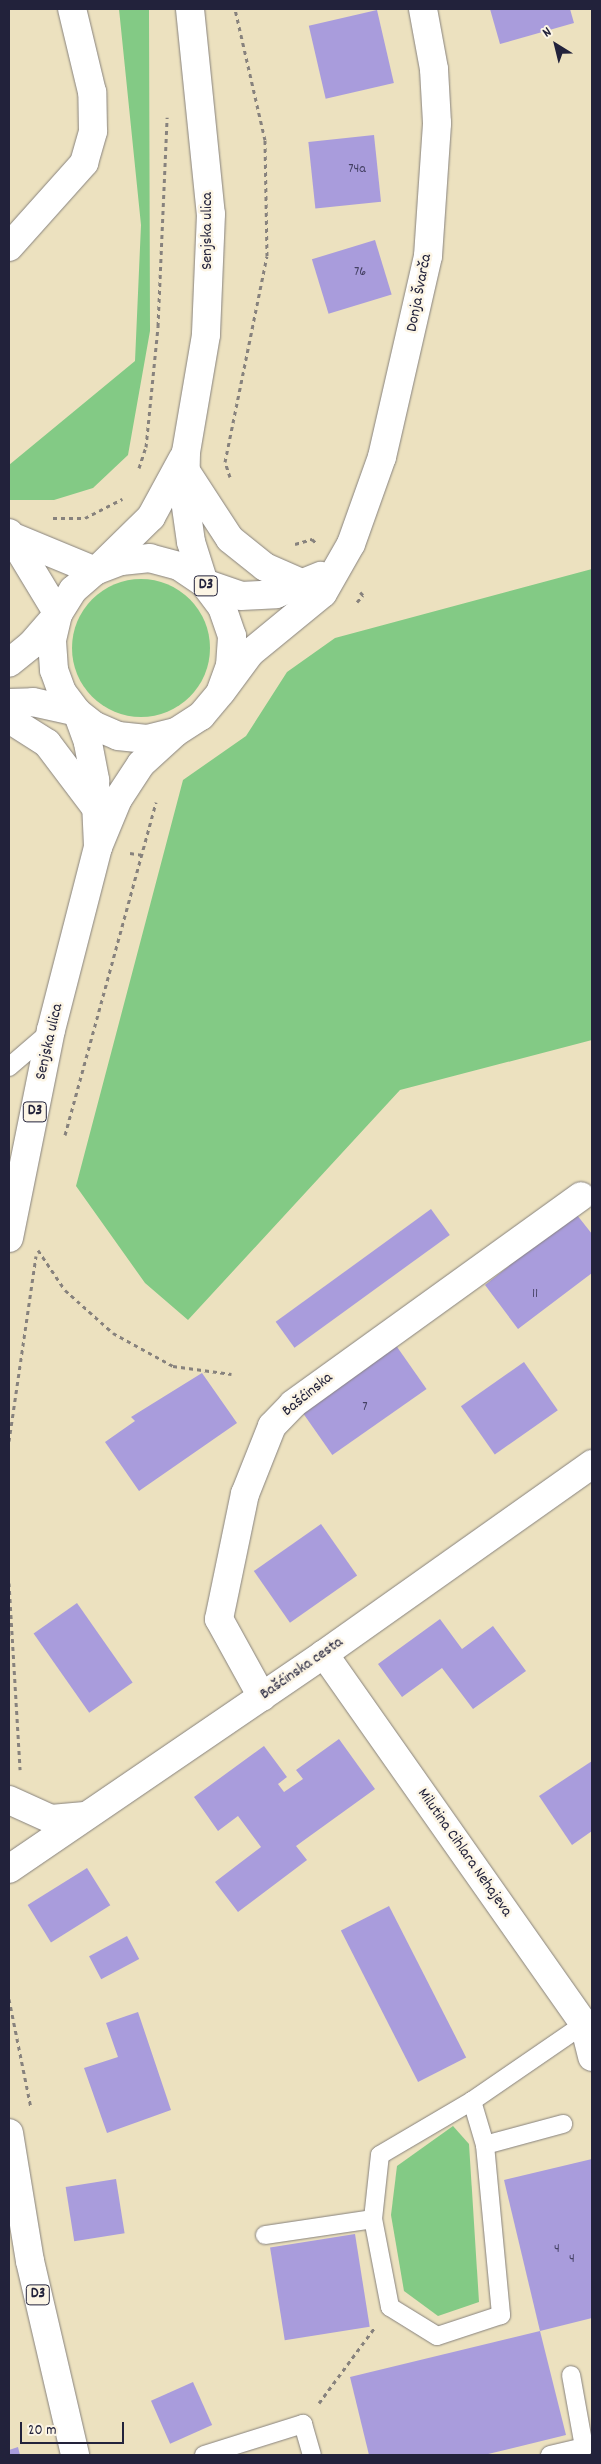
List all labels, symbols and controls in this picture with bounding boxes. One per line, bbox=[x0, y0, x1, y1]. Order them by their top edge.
north arrow bbox=[531, 20, 581, 70]
text: N bbox=[538, 23, 556, 43]
house number: 74a bbox=[348, 161, 366, 177]
street label: Senjska ulica bbox=[198, 192, 218, 270]
street label: Donja Švarča bbox=[403, 253, 437, 333]
house number: 76 bbox=[354, 264, 366, 280]
road number: D3 bbox=[194, 574, 218, 598]
street label: Senjska ulica bbox=[32, 1002, 68, 1082]
road number: D3 bbox=[22, 1100, 48, 1124]
house number: 11 bbox=[532, 1286, 538, 1302]
street label: Bašćinska bbox=[279, 1369, 337, 1421]
house number: 7 bbox=[362, 1399, 368, 1415]
street label: Bašćinska cesta bbox=[257, 1633, 347, 1705]
street label: Milutina Cihlara Nehajeva bbox=[412, 1785, 516, 1921]
house number: 4 bbox=[554, 2241, 560, 2257]
house number: 4 bbox=[569, 2251, 575, 2267]
road number: D3 bbox=[26, 2282, 50, 2308]
scale bar bbox=[22, 2412, 126, 2444]
text: 20 m bbox=[28, 2420, 56, 2442]

